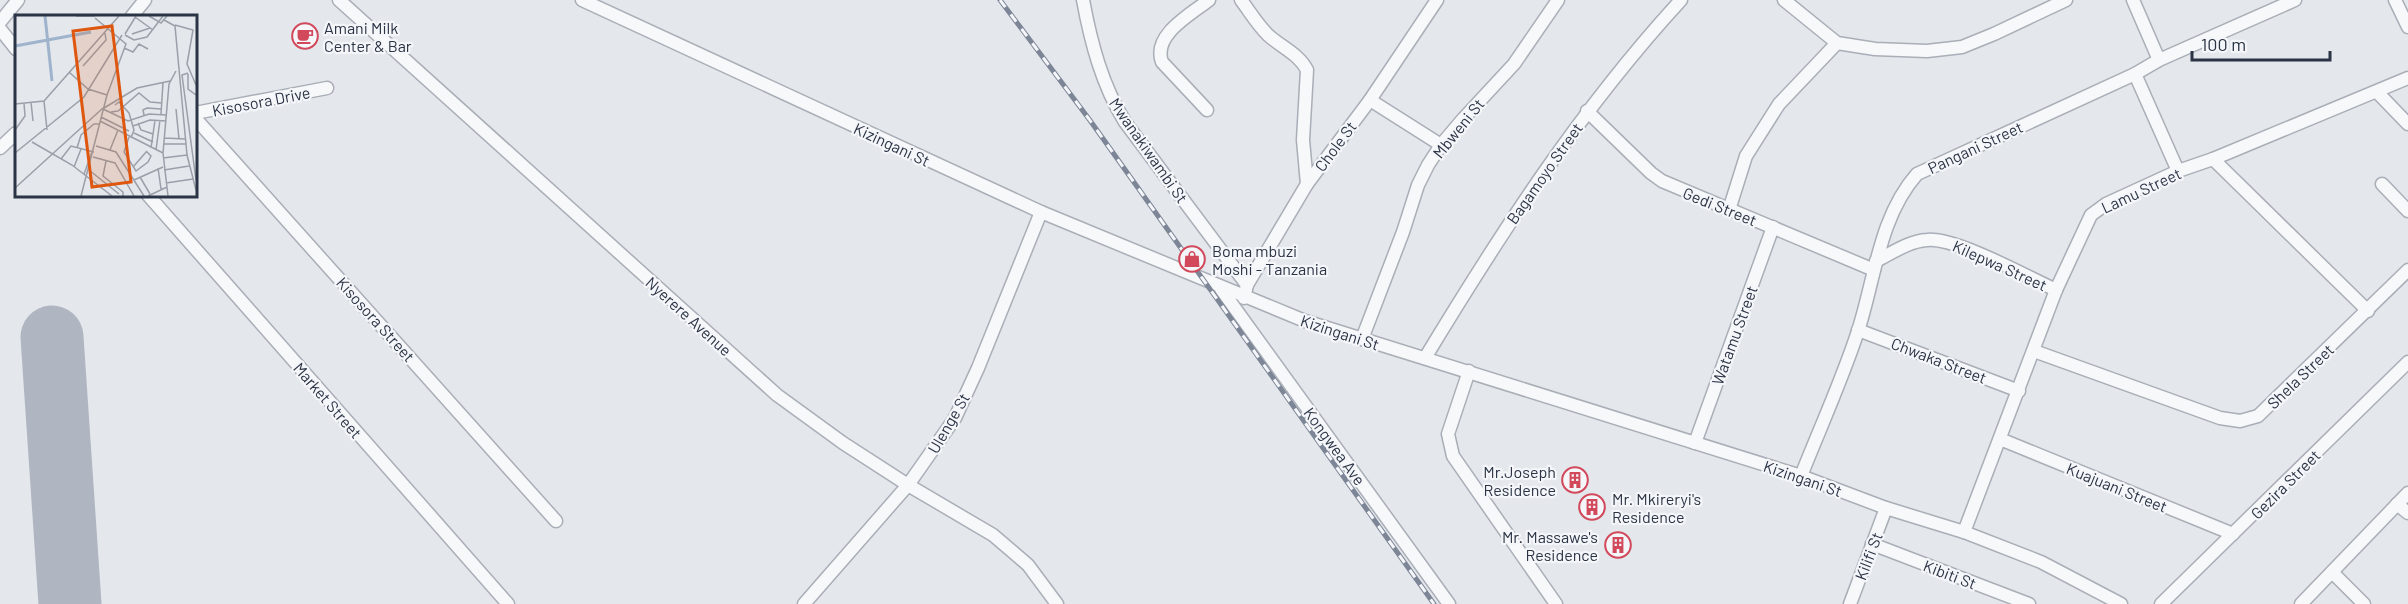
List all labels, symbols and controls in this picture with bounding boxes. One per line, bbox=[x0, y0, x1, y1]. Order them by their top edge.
inset map bbox=[15, 15, 196, 196]
place label: Amani Milk Center & Bar bbox=[324, 18, 412, 55]
cafe icon: Amani Milk Center & Bar bbox=[290, 21, 320, 51]
scale bar bbox=[2192, 24, 2330, 62]
text: 100 m bbox=[2201, 33, 2246, 55]
street label: Kisosora Drive bbox=[210, 82, 312, 120]
street label: Mwanakiwambi St bbox=[1106, 94, 1192, 206]
street label: Mbweni St bbox=[1428, 94, 1488, 162]
street label: Chole St bbox=[1310, 117, 1360, 175]
street label: Pangani Street bbox=[1925, 117, 2025, 177]
street label: Kizingani St bbox=[851, 118, 933, 170]
street label: Bagamoyo Street bbox=[1502, 119, 1586, 227]
street label: Lamu Street bbox=[2098, 163, 2184, 217]
street label: Gedi Street bbox=[1680, 183, 1760, 229]
street label: Kilepwa Street bbox=[1950, 236, 2050, 294]
place label: Boma mbuzi Moshi - Tanzania bbox=[1212, 241, 1327, 278]
shop icon: Boma mbuzi Moshi - Tanzania bbox=[1177, 244, 1207, 274]
street label: Nyerere Avenue bbox=[642, 272, 736, 360]
street label: Kisosora Street bbox=[333, 273, 419, 365]
street label: Watamu Street bbox=[1707, 283, 1761, 387]
street label: Kizingani St bbox=[1298, 310, 1382, 354]
street label: Chwaka Street bbox=[1889, 333, 1989, 387]
street label: Shela Street bbox=[2263, 340, 2337, 412]
street label: Market Street bbox=[290, 358, 366, 442]
street label: Ulenge St bbox=[923, 389, 973, 457]
street label: Kongwea Ave bbox=[1300, 403, 1370, 489]
street label: Gezira Street bbox=[2246, 445, 2324, 523]
street label: Kizingani St bbox=[1761, 456, 1845, 500]
street label: Kuajuani Street bbox=[2064, 458, 2170, 516]
place label: Mr.Joseph Residence bbox=[1483, 462, 1556, 499]
building icon: Mr.Joseph Residence bbox=[1560, 465, 1590, 495]
place label: Mr. Mkireryi's Residence bbox=[1612, 489, 1701, 526]
building icon: Mr. Mkireryi's Residence bbox=[1577, 492, 1607, 522]
place label: Mr. Massawe's Residence bbox=[1502, 527, 1598, 564]
street label: Kilifi St bbox=[1850, 529, 1886, 583]
building icon: Mr. Massawe's Residence bbox=[1603, 530, 1633, 560]
street label: Kibiti St bbox=[1921, 555, 1979, 593]

